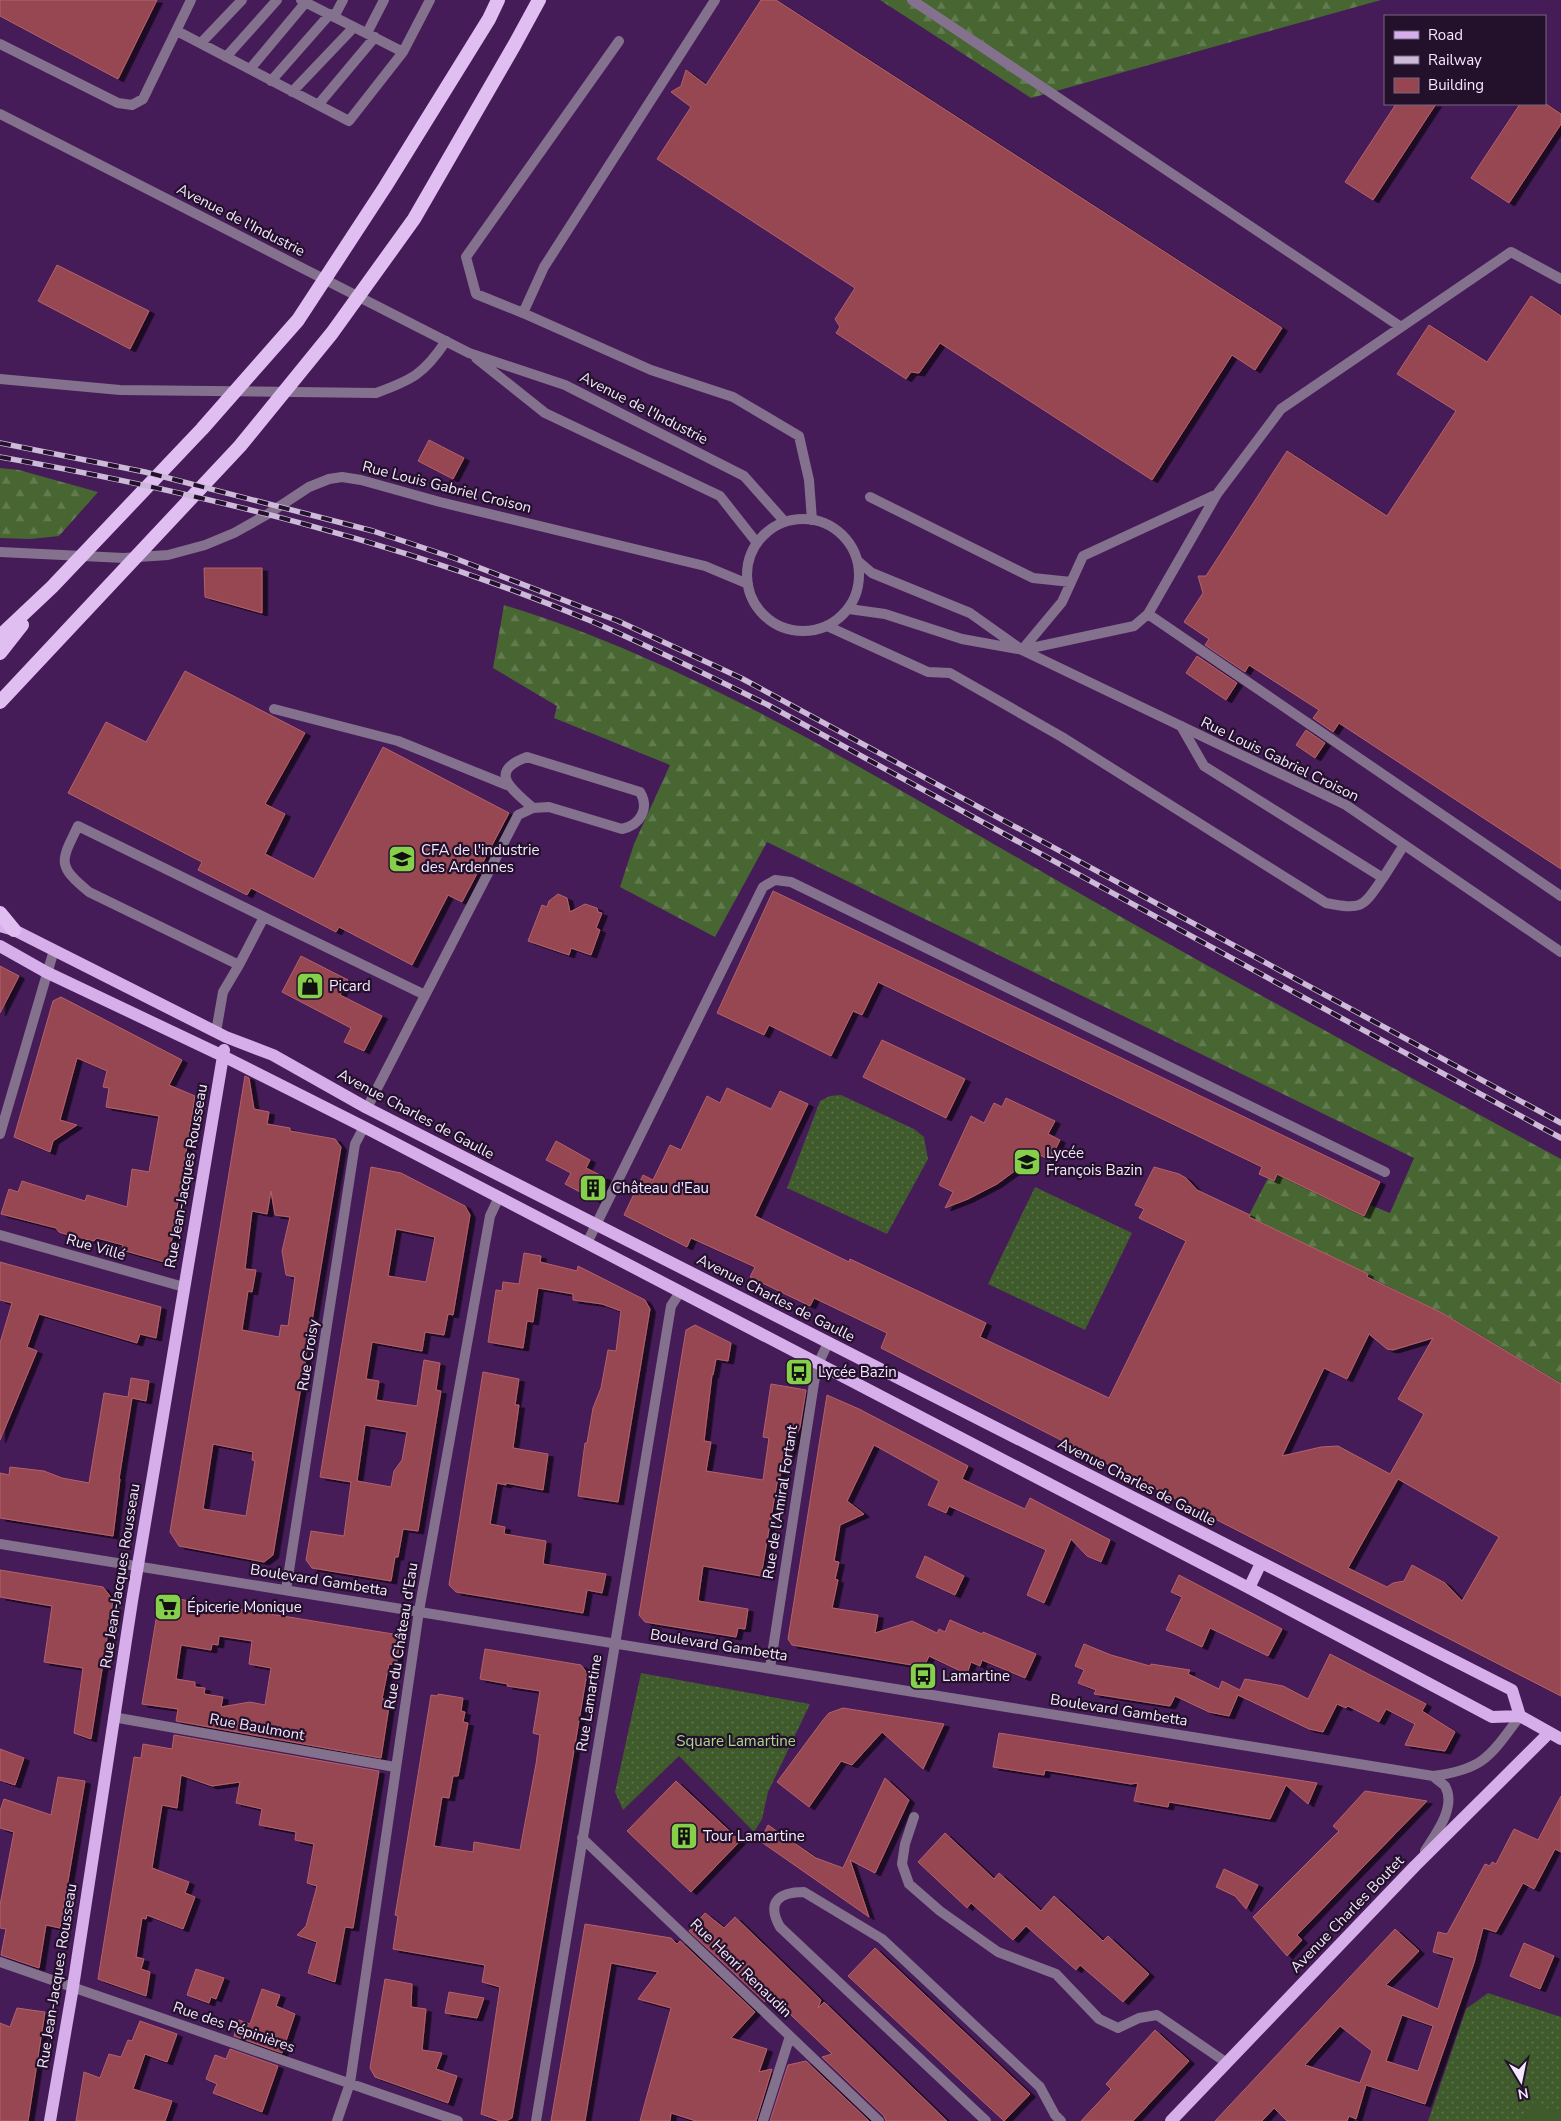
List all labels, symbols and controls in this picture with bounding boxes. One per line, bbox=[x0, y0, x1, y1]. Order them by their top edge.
legend bbox=[1384, 15, 1546, 105]
text: Road bbox=[1428, 25, 1463, 45]
text: Railway bbox=[1428, 50, 1482, 70]
text: Building bbox=[1428, 75, 1484, 95]
street label: Avenue de l'Industrie bbox=[173, 179, 309, 261]
street label: Avenue de l'Industrie bbox=[576, 367, 712, 449]
street label: Rue Louis Gabriel Croison bbox=[360, 456, 534, 518]
street label: Rue Louis Gabriel Croison bbox=[1198, 712, 1362, 806]
place label: CFA de l'industrie des Ardennes bbox=[421, 840, 539, 877]
school or university icon: CFA de l'industrie des Ardennes bbox=[387, 844, 417, 874]
shop icon: Picard bbox=[295, 971, 325, 1001]
place label: Picard bbox=[329, 976, 371, 996]
street label: Avenue Charles de Gaulle bbox=[334, 1064, 498, 1164]
street label: Rue Jean-Jacques Rousseau bbox=[160, 1082, 212, 1270]
place label: Lycée François Bazin bbox=[1046, 1143, 1143, 1180]
school or university icon: Lycée François Bazin bbox=[1012, 1147, 1042, 1177]
building icon: Château d'Eau bbox=[578, 1173, 608, 1203]
place label: Château d'Eau bbox=[612, 1178, 709, 1198]
street label: Rue Villé bbox=[64, 1229, 128, 1265]
street label: Avenue Charles de Gaulle bbox=[694, 1249, 858, 1347]
street label: Rue Croisy bbox=[292, 1317, 324, 1392]
bus stop icon: Lycée Bazin bbox=[784, 1357, 814, 1387]
place label: Lycée Bazin bbox=[818, 1362, 897, 1382]
street label: Rue de l'Amiral Fortant bbox=[758, 1423, 802, 1581]
street label: Avenue Charles de Gaulle bbox=[1055, 1433, 1219, 1531]
street label: Rue Jean-Jacques Rousseau bbox=[96, 1482, 144, 1670]
street label: Boulevard Gambetta bbox=[249, 1559, 389, 1601]
street label: Rue du Château d'Eau bbox=[380, 1561, 422, 1711]
supermarket icon: Épicerie Monique bbox=[153, 1592, 183, 1622]
place label: Épicerie Monique bbox=[187, 1597, 302, 1617]
street label: Boulevard Gambetta bbox=[649, 1624, 789, 1666]
street label: Rue Lamartine bbox=[571, 1653, 607, 1753]
bus stop icon: Lamartine bbox=[908, 1661, 938, 1691]
place label: Lamartine bbox=[942, 1666, 1010, 1686]
street label: Boulevard Gambetta bbox=[1049, 1689, 1189, 1731]
street label: Rue Baulmont bbox=[208, 1709, 307, 1745]
park label: Square Lamartine bbox=[676, 1731, 796, 1751]
building icon: Tour Lamartine bbox=[669, 1821, 699, 1851]
place label: Tour Lamartine bbox=[703, 1826, 805, 1846]
street label: Avenue Charles Boutet bbox=[1286, 1851, 1409, 1977]
street label: Rue Jean-Jacques Rousseau bbox=[33, 1882, 81, 2070]
street label: Rue Henri Renaudin bbox=[686, 1914, 796, 2022]
street label: Rue des Pépinières bbox=[170, 1997, 298, 2057]
north arrow bbox=[1496, 2056, 1546, 2106]
text: N bbox=[1516, 2083, 1530, 2104]

